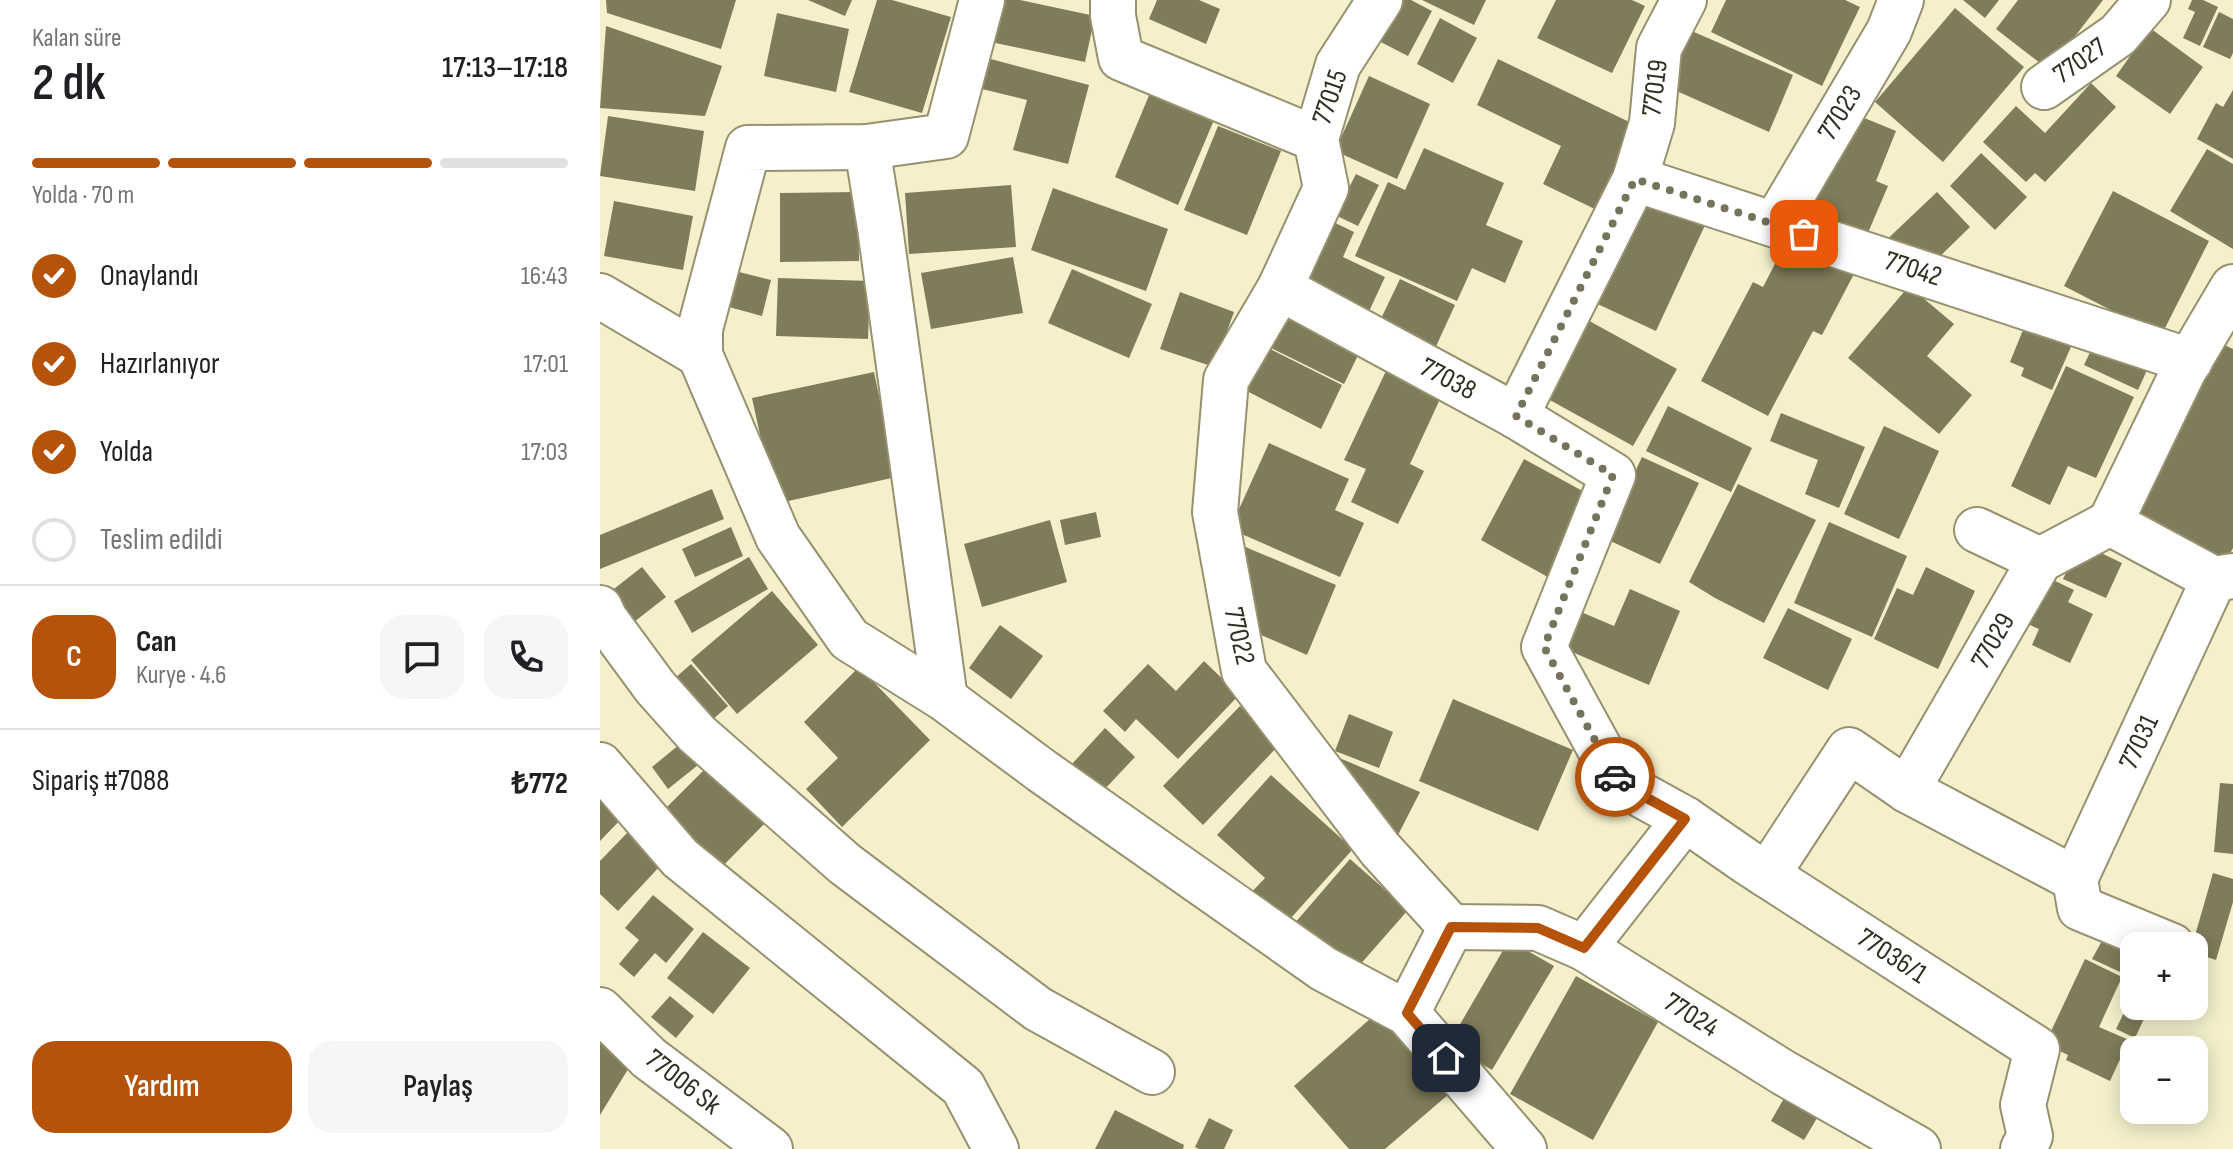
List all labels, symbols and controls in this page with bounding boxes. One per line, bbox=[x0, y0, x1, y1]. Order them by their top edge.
text: Kalan süre bbox=[32, 23, 121, 54]
street label: 77027 bbox=[2047, 31, 2113, 91]
text: 17:13–17:18 bbox=[442, 50, 568, 86]
text: 2 dk bbox=[32, 52, 106, 115]
street label: 77019 bbox=[1635, 58, 1675, 118]
street label: 77015 bbox=[1305, 65, 1355, 129]
street label: 77023 bbox=[1811, 80, 1869, 146]
text: Yolda · 70 m bbox=[32, 180, 134, 211]
pin bbox=[1770, 200, 1838, 268]
icon: bag bbox=[1782, 212, 1826, 256]
street label: 77042 bbox=[1880, 244, 1946, 294]
icon: check bbox=[32, 254, 76, 298]
text: Onaylandı bbox=[100, 258, 199, 294]
text: 16:43 bbox=[521, 261, 568, 292]
icon: check bbox=[32, 342, 76, 386]
text: Hazırlanıyor bbox=[100, 346, 220, 382]
text: 17:01 bbox=[523, 349, 568, 380]
street label: 77038 bbox=[1414, 351, 1482, 407]
icon: check bbox=[32, 430, 76, 474]
text: Yolda bbox=[100, 434, 153, 470]
text: 17:03 bbox=[521, 437, 568, 468]
text: Teslim edildi bbox=[100, 522, 223, 558]
street label: 77022 bbox=[1216, 604, 1262, 668]
street label: 77029 bbox=[1964, 607, 2022, 675]
button: chat bbox=[380, 615, 464, 699]
button: phone bbox=[484, 615, 568, 699]
text: Can bbox=[136, 624, 177, 660]
text: C bbox=[66, 639, 82, 675]
text: Kurye · 4.6 bbox=[136, 660, 226, 691]
street label: 77031 bbox=[2112, 709, 2166, 775]
courier bbox=[1575, 737, 1655, 817]
icon: car bbox=[1593, 755, 1637, 799]
text: Sipariş #7088 bbox=[32, 763, 169, 799]
text: ₺772 bbox=[511, 766, 568, 802]
street label: 77036/1 bbox=[1851, 921, 1933, 991]
map controls bbox=[2120, 932, 2208, 1124]
button: + bbox=[2120, 932, 2208, 1020]
street label: 77024 bbox=[1658, 986, 1725, 1044]
pin bbox=[1412, 1024, 1480, 1092]
icon: home bbox=[1424, 1036, 1468, 1080]
button: − bbox=[2120, 1036, 2208, 1124]
button: Yardım bbox=[32, 1041, 292, 1133]
button: Paylaş bbox=[308, 1041, 568, 1133]
street label: 77006 Sk bbox=[639, 1042, 728, 1122]

